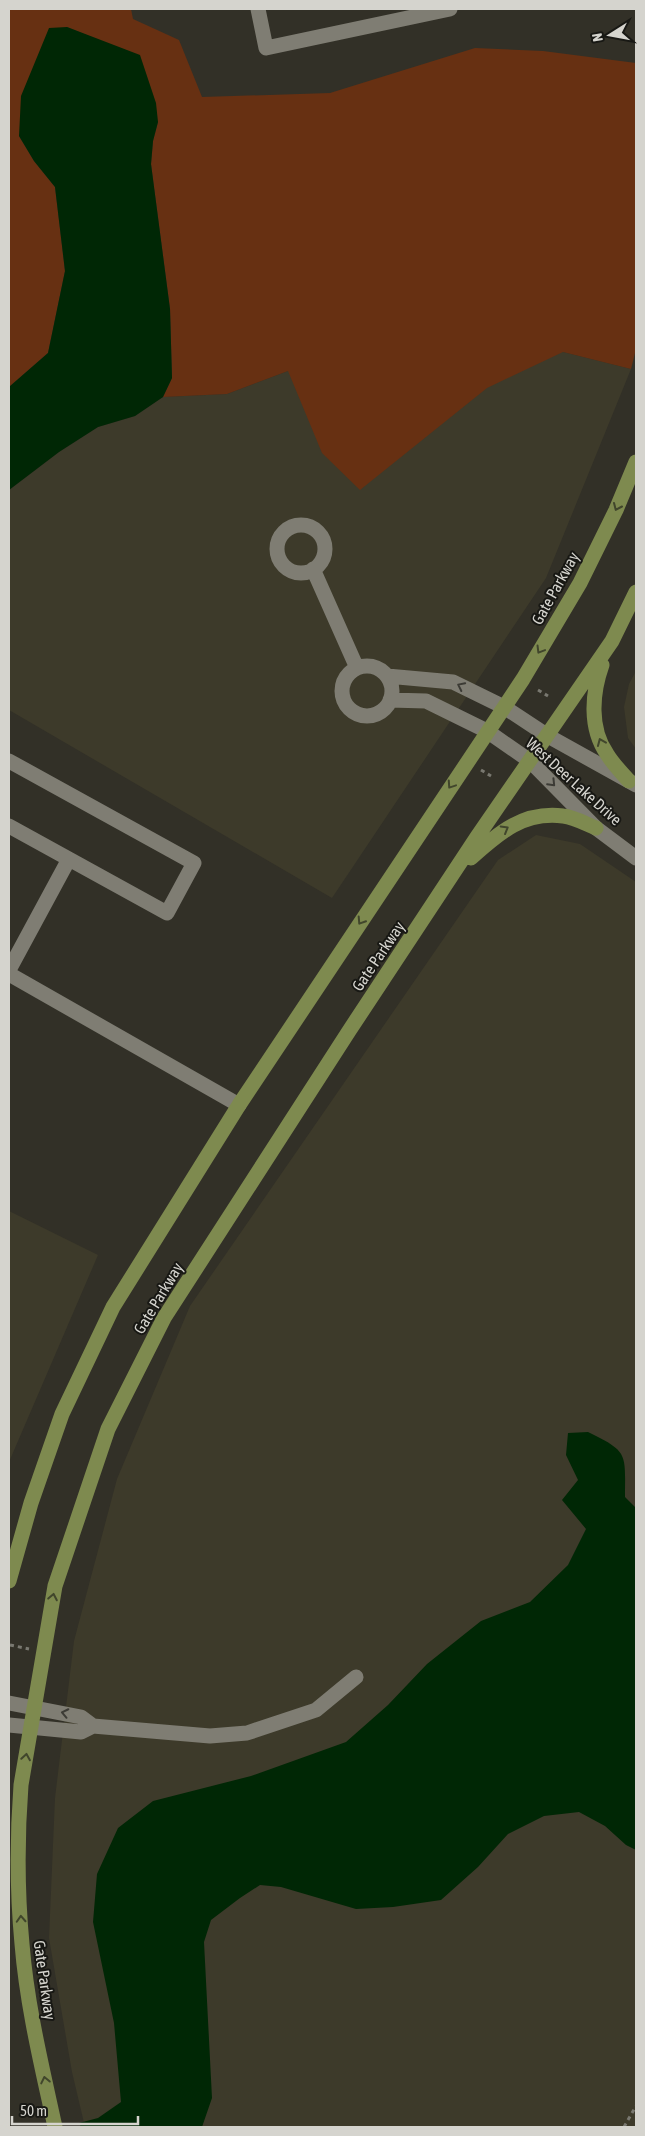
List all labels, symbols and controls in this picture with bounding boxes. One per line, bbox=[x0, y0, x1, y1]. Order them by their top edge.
north arrow bbox=[585, 10, 635, 60]
text: N bbox=[589, 32, 606, 43]
one-way arrow bbox=[613, 502, 624, 511]
street label: Gate Parkway bbox=[528, 548, 583, 628]
one-way arrow bbox=[537, 644, 547, 653]
one-way arrow bbox=[457, 683, 466, 693]
street label: West Deer Lake Drive bbox=[523, 733, 625, 829]
one-way arrow bbox=[597, 738, 608, 747]
one-way arrow bbox=[546, 778, 555, 787]
one-way arrow bbox=[448, 779, 457, 789]
one-way arrow bbox=[500, 826, 509, 836]
one-way arrow bbox=[358, 915, 367, 924]
street label: Gate Parkway bbox=[348, 917, 409, 995]
street label: Gate Parkway bbox=[130, 1259, 187, 1337]
one-way arrow bbox=[47, 1592, 57, 1601]
one-way arrow bbox=[60, 1708, 69, 1719]
one-way arrow bbox=[20, 1753, 30, 1761]
one-way arrow bbox=[15, 1915, 26, 1923]
street label: Gate Parkway bbox=[30, 1939, 60, 2021]
one-way arrow bbox=[40, 2075, 51, 2084]
scale bar bbox=[12, 2094, 139, 2126]
text: 50 m bbox=[20, 2102, 47, 2119]

